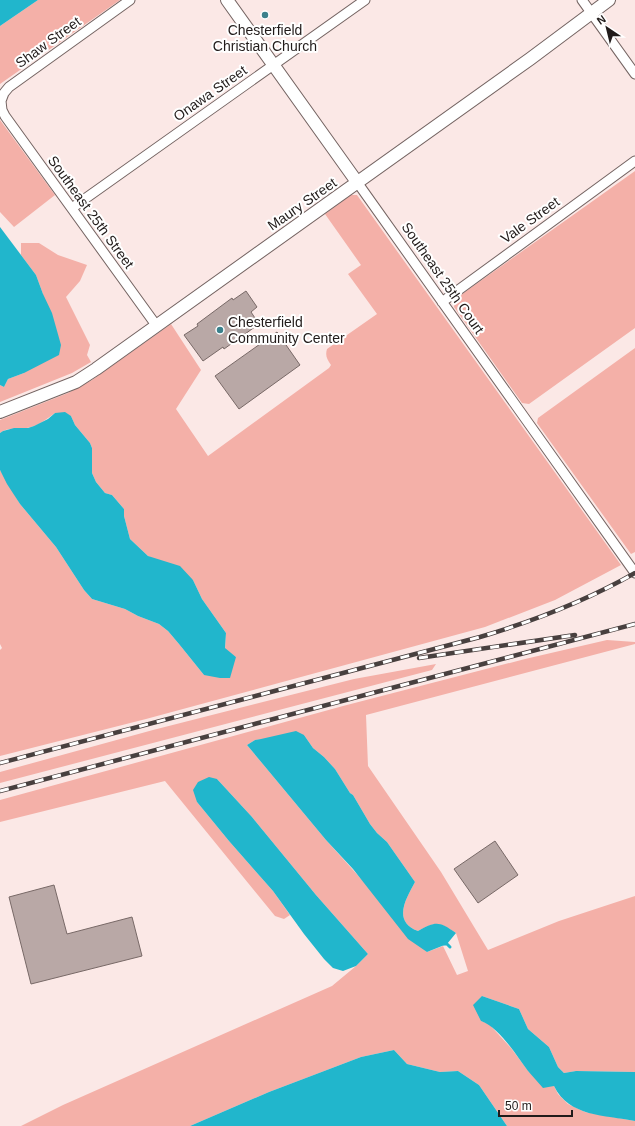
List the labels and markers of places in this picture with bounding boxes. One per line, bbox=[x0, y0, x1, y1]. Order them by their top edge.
marker: Chesterfield Christian Church bbox=[260, 10, 270, 20]
place label: Chesterfield Christian Church bbox=[213, 22, 317, 54]
place label: Chesterfield Community Center bbox=[228, 314, 345, 346]
marker: Chesterfield Community Center bbox=[215, 325, 225, 335]

